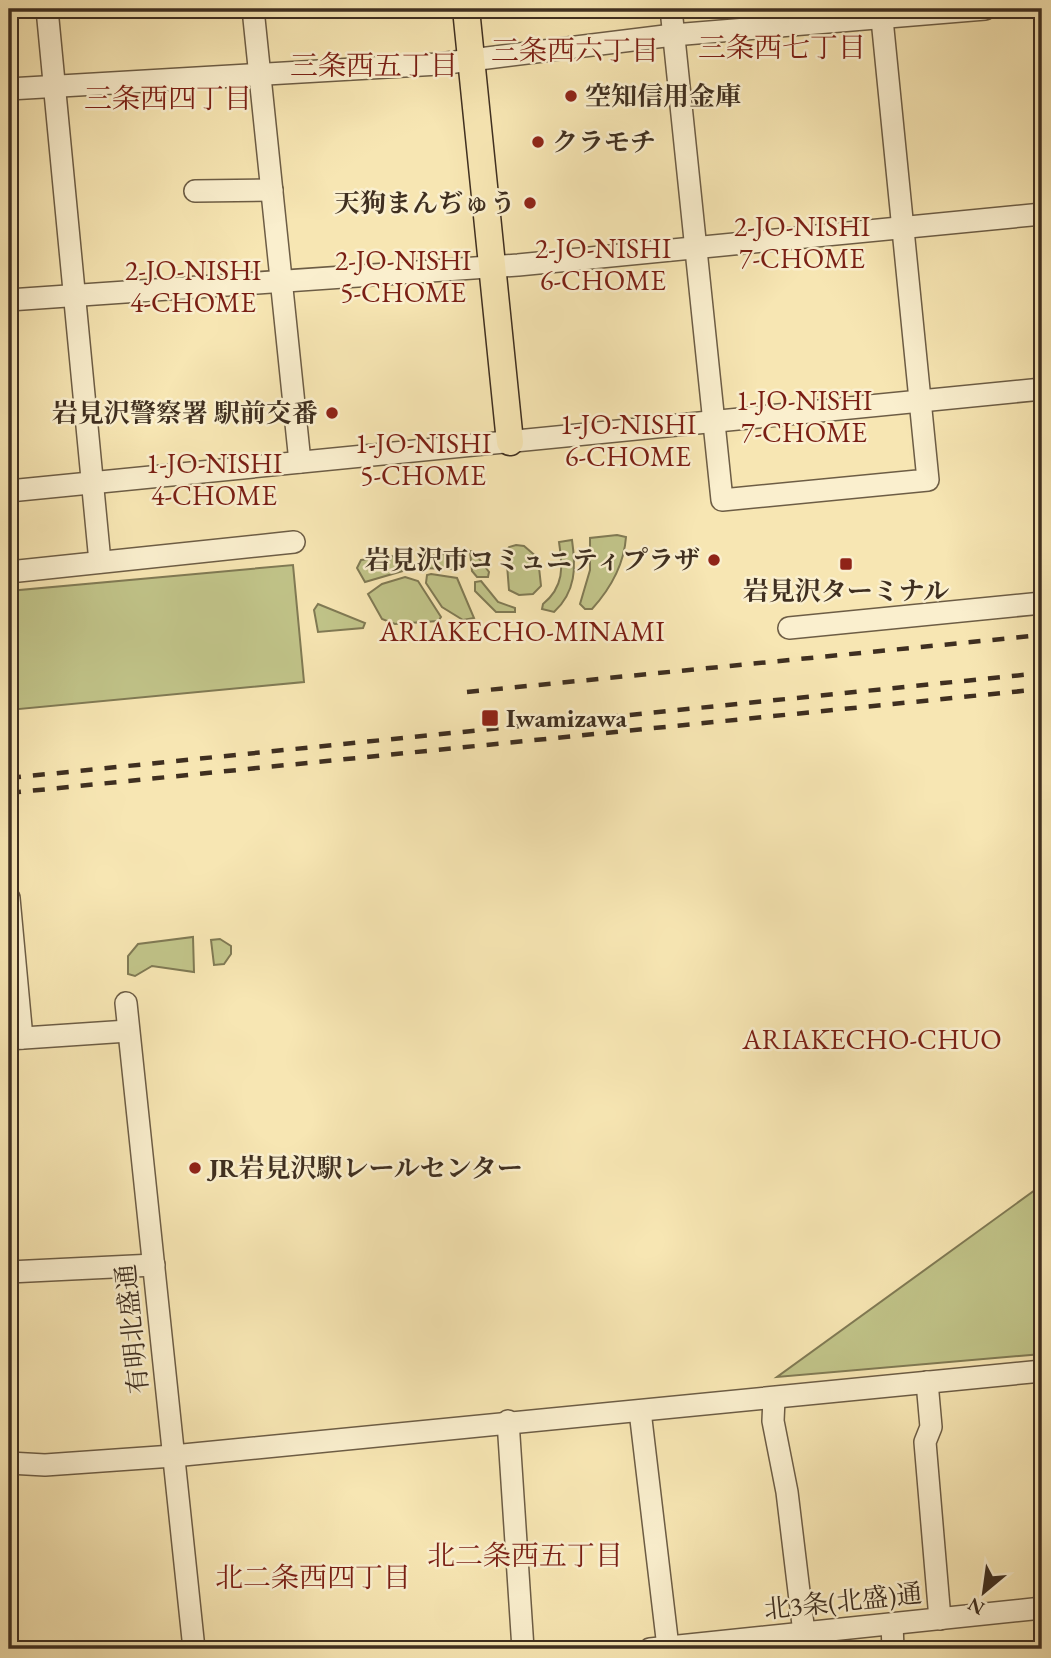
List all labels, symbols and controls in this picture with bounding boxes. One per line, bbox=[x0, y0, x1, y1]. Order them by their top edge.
district label: 三条西七丁目 bbox=[698, 29, 866, 65]
district label: 三条西六丁目 bbox=[491, 32, 659, 68]
district label: 三条西五丁目 bbox=[290, 47, 458, 83]
place label: 空知信用金庫 bbox=[585, 79, 741, 113]
district label: 三条西四丁目 bbox=[84, 80, 252, 116]
marker: 空知信用金庫 bbox=[563, 88, 579, 104]
place label: クラモチ bbox=[552, 125, 656, 159]
marker: クラモチ bbox=[530, 134, 546, 150]
place label: 天狗まんぢゅう bbox=[334, 186, 516, 220]
marker: 天狗まんぢゅう bbox=[522, 195, 538, 211]
district label: 2-JO-NISHI 7-CHOME bbox=[734, 208, 871, 276]
district label: 2-JO-NISHI 6-CHOME bbox=[535, 230, 672, 298]
district label: 2-JO-NISHI 5-CHOME bbox=[335, 242, 472, 310]
district label: 2-JO-NISHI 4-CHOME bbox=[125, 252, 262, 320]
district label: 1-JO-NISHI 7-CHOME bbox=[736, 382, 873, 450]
place label: 岩見沢警察署 駅前交番 bbox=[52, 396, 318, 430]
marker: 岩見沢警察署 駅前交番 bbox=[324, 405, 340, 421]
district label: 1-JO-NISHI 6-CHOME bbox=[560, 406, 697, 474]
district label: 1-JO-NISHI 5-CHOME bbox=[355, 425, 492, 493]
district label: 1-JO-NISHI 4-CHOME bbox=[146, 445, 283, 513]
place label: 岩見沢市コミュニティプラザ bbox=[365, 543, 700, 577]
marker: 岩見沢市コミュニティプラザ bbox=[706, 552, 722, 568]
marker: 岩見沢ターミナル bbox=[838, 556, 854, 572]
place label: 岩見沢ターミナル bbox=[743, 574, 949, 608]
district label: ARIAKECHO-MINAMI bbox=[378, 613, 665, 649]
place label: Iwamizawa bbox=[506, 701, 628, 735]
marker: Iwamizawa bbox=[480, 708, 500, 728]
district label: ARIAKECHO-CHUO bbox=[741, 1021, 1002, 1057]
place label: JR岩見沢駅レールセンター bbox=[206, 1151, 523, 1185]
marker: JR岩見沢駅レールセンター bbox=[187, 1160, 203, 1176]
street label: 有明北盛通 bbox=[108, 1263, 156, 1395]
district label: 北二条西五丁目 bbox=[427, 1537, 623, 1573]
north arrow bbox=[950, 1556, 1020, 1626]
district label: 北二条西四丁目 bbox=[215, 1559, 411, 1595]
street label: 北3条(北盛)通 bbox=[762, 1576, 924, 1626]
text: N bbox=[963, 1591, 989, 1621]

